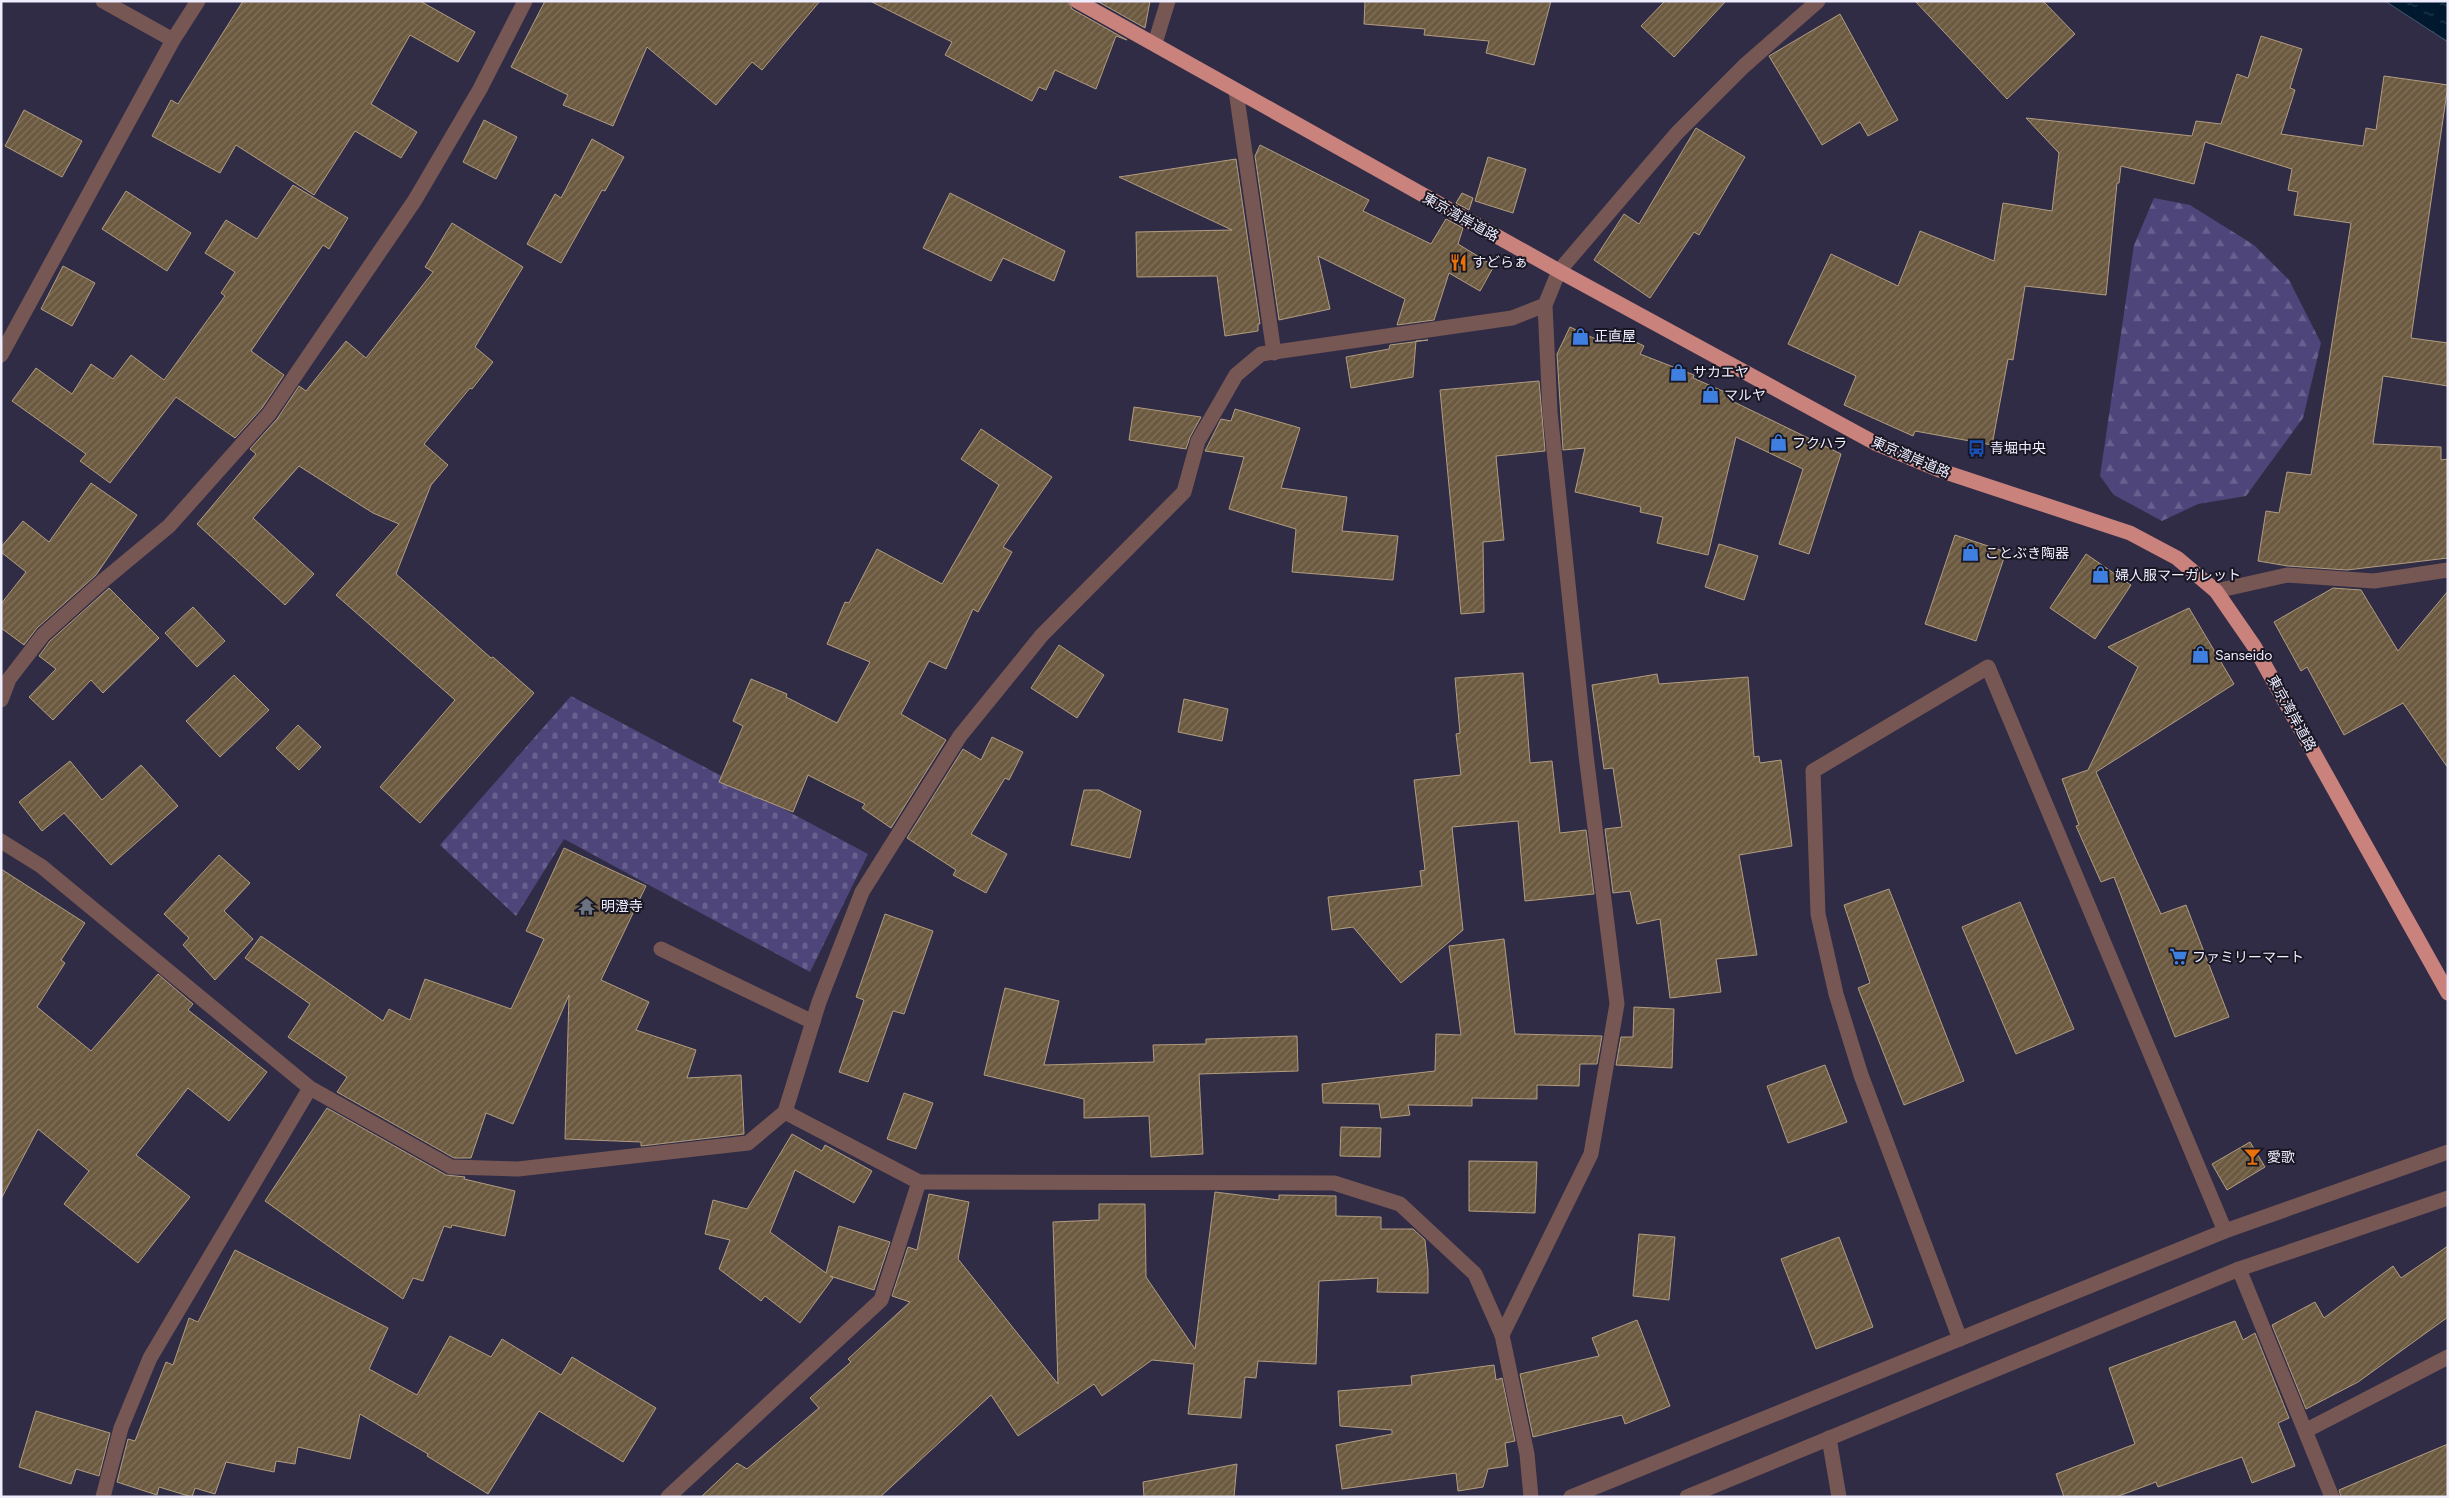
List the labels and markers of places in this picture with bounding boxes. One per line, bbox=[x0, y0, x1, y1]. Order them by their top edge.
restaurant icon: すどらぁ bbox=[1448, 252, 1468, 272]
place label: すどらぁ bbox=[1472, 254, 1528, 271]
shop icon: 正直屋 bbox=[1570, 326, 1590, 346]
place label: 正直屋 bbox=[1594, 328, 1636, 345]
shop icon: サカエヤ bbox=[1669, 362, 1689, 382]
place label: サカエヤ bbox=[1693, 364, 1749, 381]
shop icon: マルヤ bbox=[1700, 385, 1720, 405]
place label: マルヤ bbox=[1724, 387, 1766, 404]
shop icon: フクハラ bbox=[1768, 433, 1788, 453]
place label: フクハラ bbox=[1792, 435, 1847, 452]
bus stop icon: 青堀中央 bbox=[1966, 438, 1986, 458]
place label: 青堀中央 bbox=[1990, 440, 2046, 457]
shop icon: ことぶき陶器 bbox=[1961, 543, 1981, 563]
place label: ことぶき陶器 bbox=[1985, 545, 2069, 562]
shop icon: 婦人服マーガレット bbox=[2091, 565, 2111, 585]
place label: 婦人服マーガレット bbox=[2115, 567, 2241, 584]
shop icon: Sanseido bbox=[2191, 645, 2211, 665]
place label: Sanseido bbox=[2215, 647, 2272, 664]
temple icon: 明澄寺 bbox=[577, 896, 597, 916]
place label: 明澄寺 bbox=[601, 898, 643, 915]
supermarket icon: ファミリーマート bbox=[2168, 947, 2188, 967]
place label: ファミリーマート bbox=[2192, 949, 2304, 966]
bar icon: 愛歌 bbox=[2243, 1147, 2263, 1167]
place label: 愛歌 bbox=[2267, 1149, 2295, 1166]

